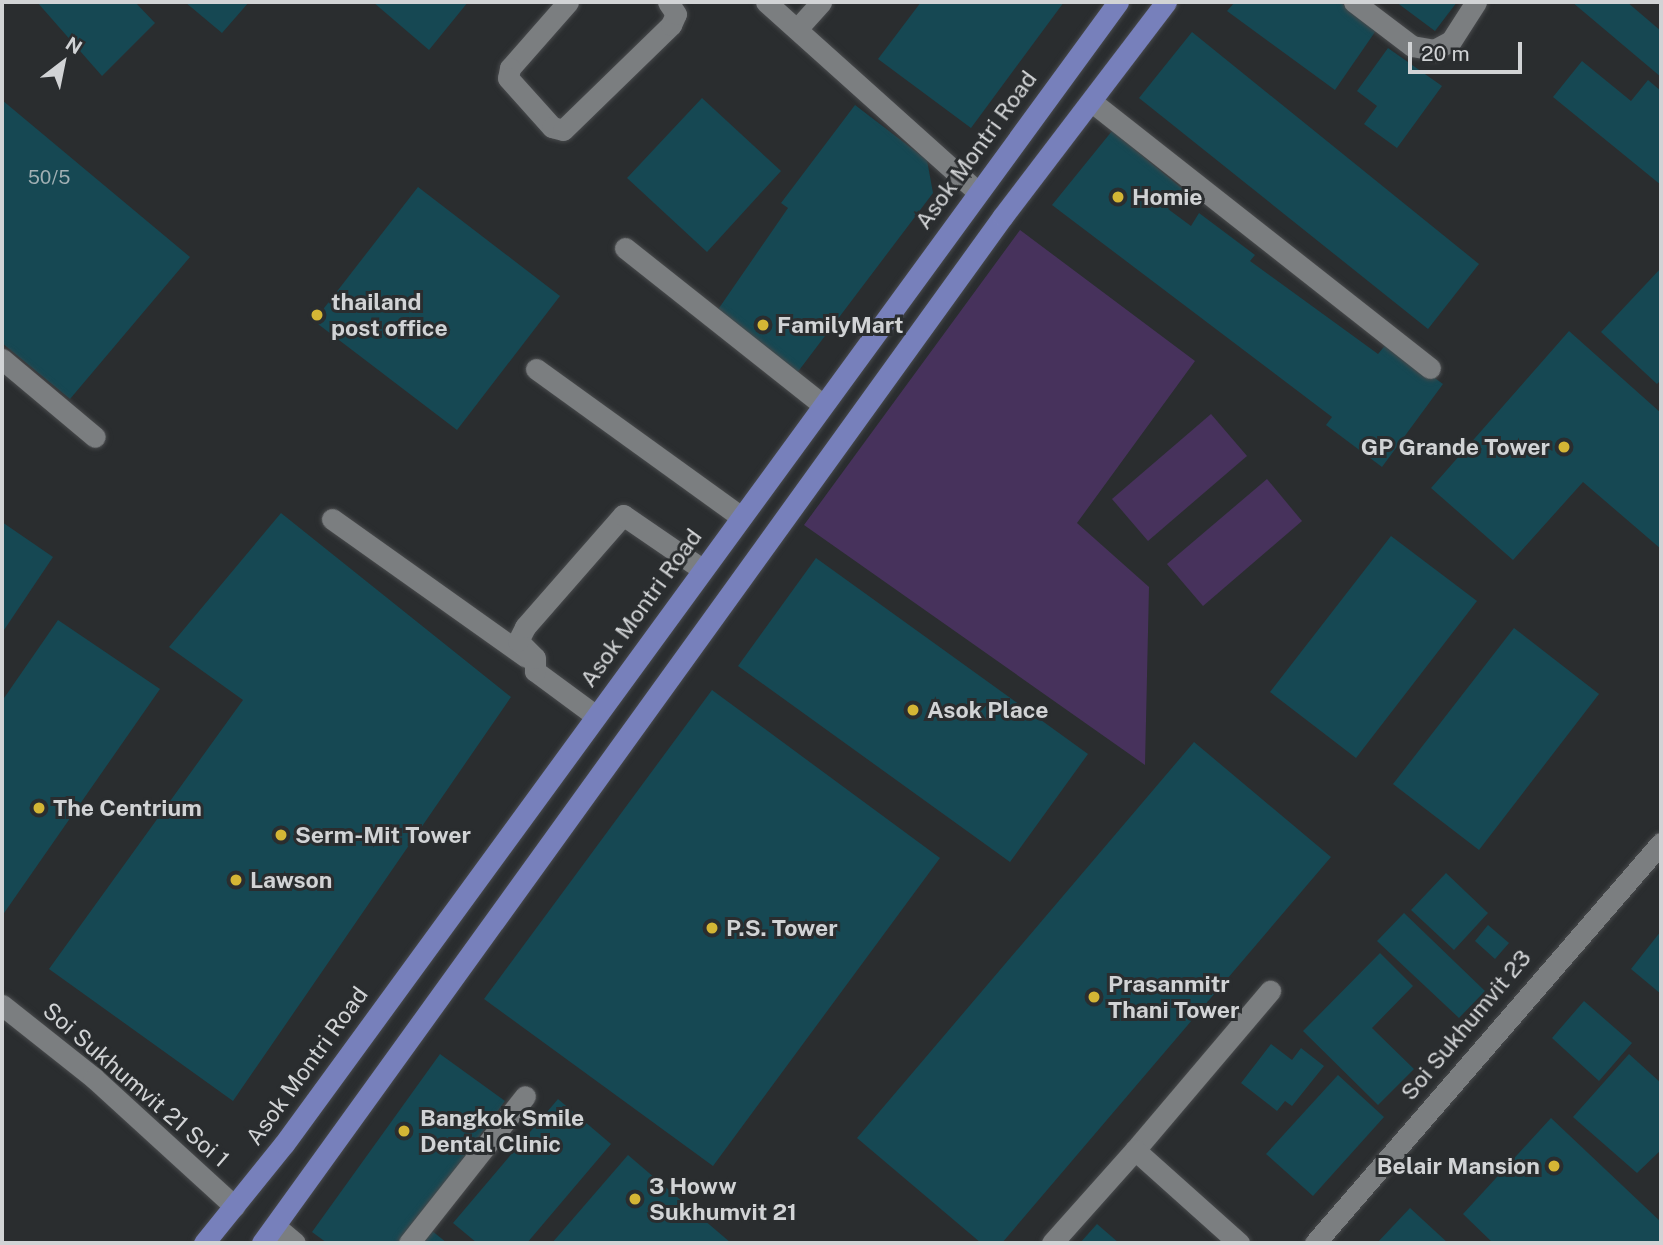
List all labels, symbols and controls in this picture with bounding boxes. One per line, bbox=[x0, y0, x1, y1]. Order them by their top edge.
north arrow bbox=[28, 28, 98, 98]
scale bar bbox=[1411, 28, 1525, 72]
text: N bbox=[62, 32, 86, 58]
text: 20 m bbox=[1421, 41, 1470, 66]
street label: Asok Montri Road bbox=[909, 66, 1043, 234]
house number: 50/5 bbox=[28, 167, 70, 189]
place label: Homie bbox=[1132, 183, 1203, 211]
marker: Homie bbox=[1110, 189, 1126, 205]
place label: thailand post office bbox=[331, 288, 448, 342]
marker: thailand post office bbox=[309, 307, 325, 323]
place label: FamilyMart bbox=[777, 311, 904, 339]
marker: FamilyMart bbox=[755, 317, 771, 333]
place label: GP Grande Tower bbox=[1361, 433, 1550, 461]
marker: GP Grande Tower bbox=[1556, 439, 1572, 455]
street label: Asok Montri Road bbox=[574, 524, 708, 692]
place label: Asok Place bbox=[927, 696, 1049, 724]
marker: Asok Place bbox=[905, 702, 921, 718]
place label: The Centrium bbox=[53, 794, 202, 822]
marker: The Centrium bbox=[31, 800, 47, 816]
place label: Serm-Mit Tower bbox=[295, 821, 471, 849]
marker: Serm-Mit Tower bbox=[273, 827, 289, 843]
place label: Lawson bbox=[250, 866, 332, 894]
marker: Lawson bbox=[228, 872, 244, 888]
place label: P.S. Tower bbox=[726, 914, 838, 942]
marker: P.S. Tower bbox=[704, 920, 720, 936]
street label: Soi Sukhumvit 23 bbox=[1395, 944, 1537, 1106]
place label: Prasanmitr Thani Tower bbox=[1108, 970, 1240, 1024]
street label: Asok Montri Road bbox=[240, 982, 374, 1150]
marker: Prasanmitr Thani Tower bbox=[1086, 989, 1102, 1005]
street label: Soi Sukhumvit 21 Soi 1 bbox=[37, 997, 235, 1173]
place label: Bangkok Smile Dental Clinic bbox=[420, 1104, 584, 1158]
marker: Bangkok Smile Dental Clinic bbox=[394, 1121, 414, 1141]
place label: Belair Mansion bbox=[1377, 1152, 1540, 1180]
marker: Belair Mansion bbox=[1546, 1158, 1562, 1174]
place label: 3 Howw Sukhumvit 21 bbox=[649, 1172, 797, 1226]
marker: 3 Howw Sukhumvit 21 bbox=[627, 1191, 643, 1207]

